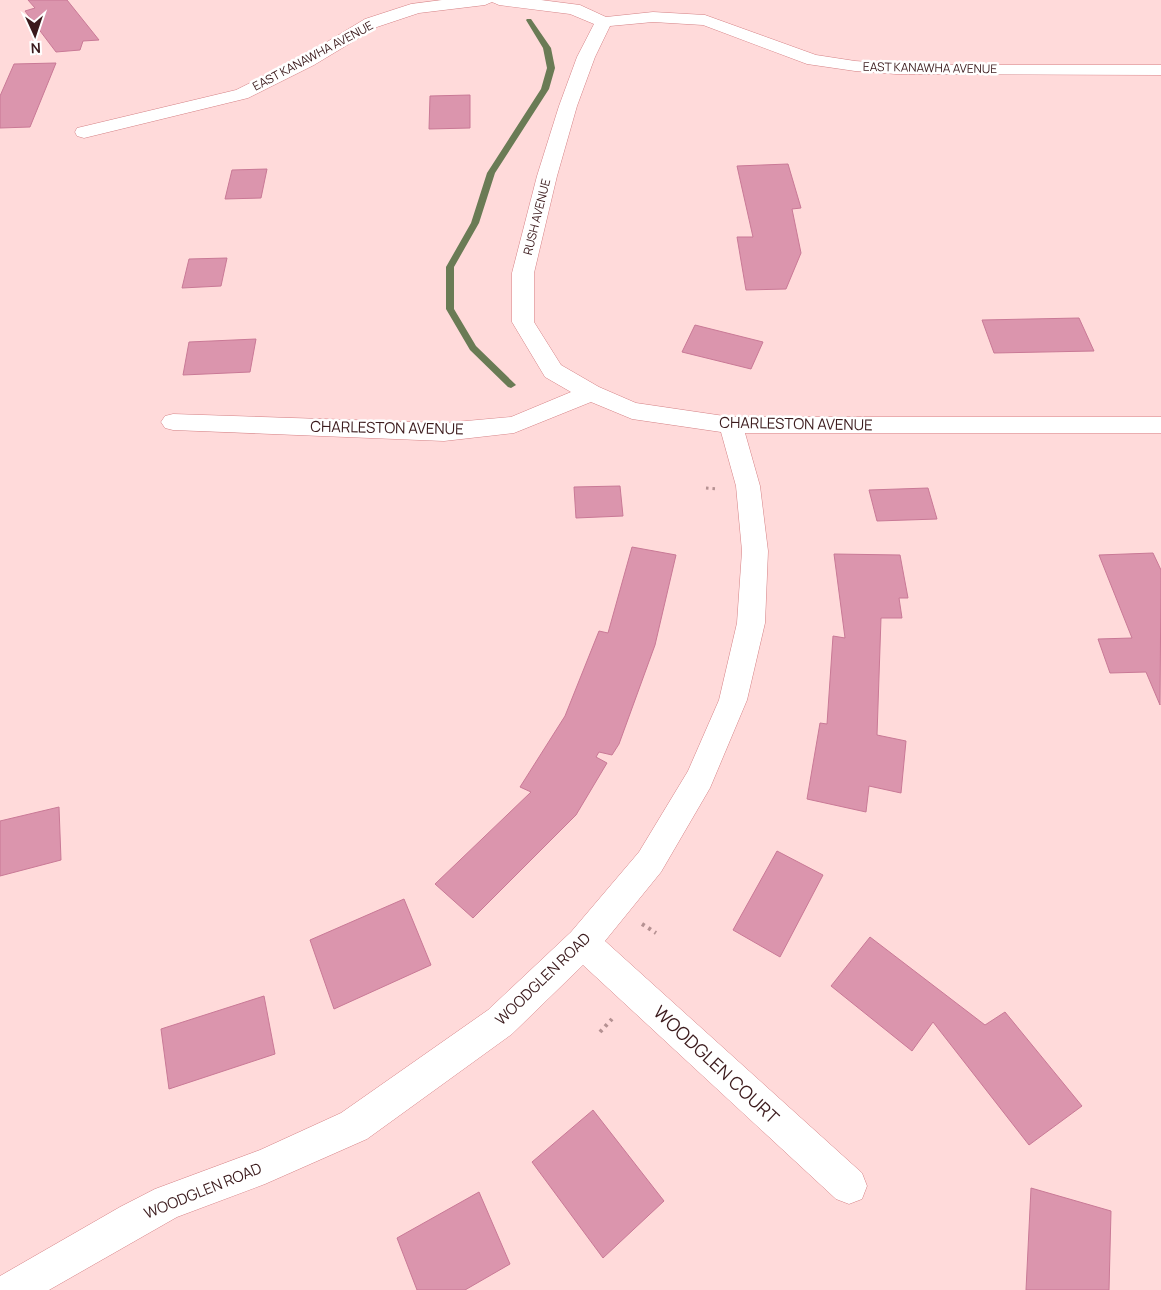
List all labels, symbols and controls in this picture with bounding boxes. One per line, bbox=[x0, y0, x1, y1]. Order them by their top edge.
north arrow bbox=[10, 10, 60, 60]
street label: EAST KANAWHA AVENUE bbox=[250, 16, 376, 95]
text: N bbox=[30, 39, 41, 58]
street label: EAST KANAWHA AVENUE bbox=[863, 58, 997, 77]
street label: RUSH AVENUE bbox=[519, 177, 554, 257]
street label: CHARLESTON AVENUE bbox=[719, 412, 873, 435]
street label: CHARLESTON AVENUE bbox=[310, 416, 464, 439]
street label: WOODGLEN ROAD bbox=[490, 928, 595, 1030]
street label: WOODGLEN COURT bbox=[649, 1000, 785, 1129]
street label: WOODGLEN ROAD bbox=[141, 1157, 265, 1224]

